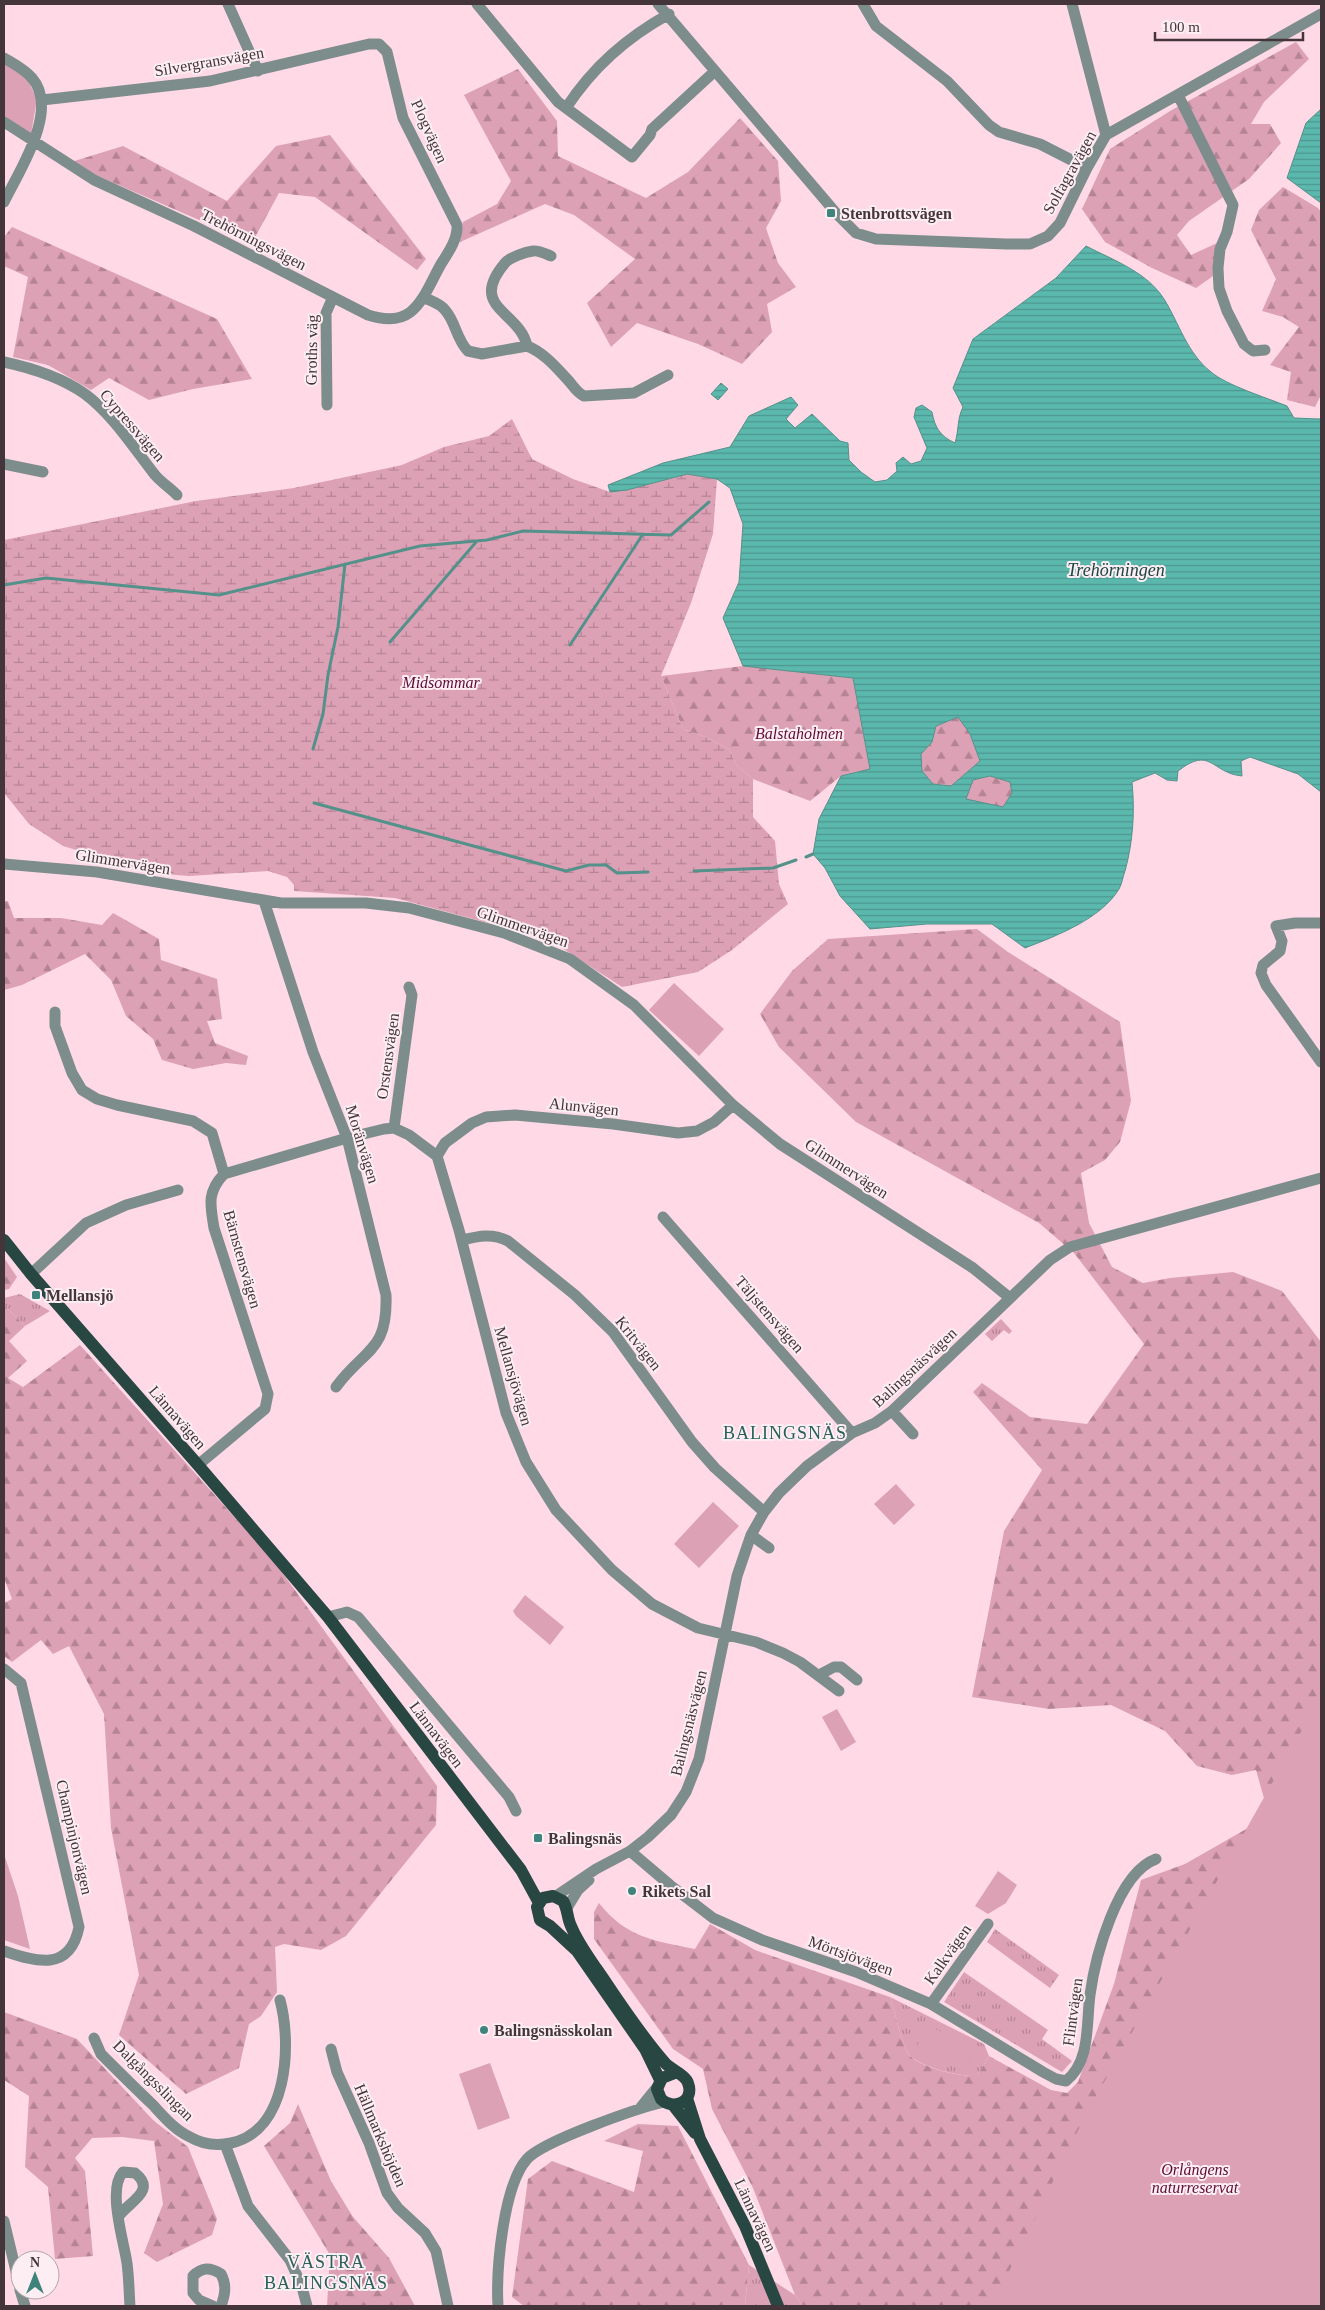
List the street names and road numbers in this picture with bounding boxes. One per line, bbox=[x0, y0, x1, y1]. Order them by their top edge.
street label: Silvergransvägen bbox=[153, 44, 265, 80]
street label: Plogvägen bbox=[407, 97, 451, 166]
street label: Solfagravägen bbox=[1040, 128, 1100, 217]
street label: Trehörningsvägen bbox=[198, 206, 309, 274]
street label: Groths väg bbox=[302, 315, 322, 385]
street label: Cypressvägen bbox=[96, 386, 168, 465]
street label: Glimmervägen bbox=[74, 846, 172, 878]
street label: Glimmervägen bbox=[474, 903, 571, 951]
street label: Orstensvägen bbox=[373, 1012, 403, 1101]
street label: Alunvägen bbox=[548, 1094, 620, 1120]
street label: Moränvägen bbox=[342, 1103, 382, 1186]
street label: Glimmervägen bbox=[801, 1135, 892, 1203]
street label: Bärnstensvägen bbox=[219, 1208, 265, 1310]
street label: Täljstensvägen bbox=[731, 1273, 808, 1357]
street label: Kritvägen bbox=[611, 1313, 665, 1374]
street label: Balingsnäsvägen bbox=[869, 1324, 960, 1411]
street label: Mellansjövägen bbox=[490, 1325, 536, 1428]
street label: Lännavägen bbox=[145, 1382, 210, 1453]
street label: Balingsnäsvägen bbox=[667, 1668, 711, 1778]
street label: Lännavägen bbox=[405, 1698, 467, 1771]
street label: Champinjonvägen bbox=[52, 1778, 96, 1896]
street label: Kalkvägen bbox=[921, 1921, 975, 1988]
street label: Mörtsjövägen bbox=[806, 1932, 895, 1980]
street label: Flintvägen bbox=[1059, 1977, 1087, 2047]
street label: Dalgångsslingan bbox=[109, 2037, 197, 2125]
street label: Hällmarkshöjden bbox=[350, 2081, 410, 2190]
street label: Lännavägen bbox=[730, 2176, 780, 2255]

